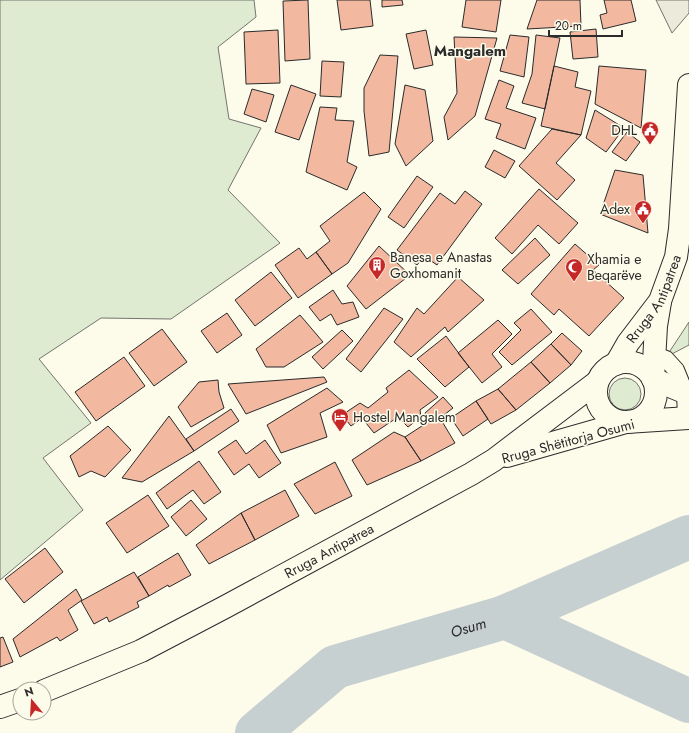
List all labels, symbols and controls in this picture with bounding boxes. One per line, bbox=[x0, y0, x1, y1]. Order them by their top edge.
scale bar bbox=[549, 12, 622, 38]
text: 20 m bbox=[555, 17, 582, 35]
district label: Mangalem bbox=[434, 40, 506, 62]
place label: DHL bbox=[611, 120, 638, 140]
public building icon: DHL bbox=[640, 120, 660, 145]
place label: Adex bbox=[600, 199, 630, 219]
public building icon: Adex bbox=[633, 199, 653, 224]
place label: Banesa e Anastas Goxhomanit bbox=[390, 247, 492, 283]
place label: Xhamia e Beqarëve bbox=[587, 249, 642, 285]
street label: Rruga Antipatrea bbox=[621, 252, 686, 347]
building icon: Banesa e Anastas Goxhomanit bbox=[367, 255, 387, 280]
mosque icon: Xhamia e Beqarëve bbox=[564, 257, 584, 282]
hotel icon: Hostel Mangalem bbox=[330, 407, 350, 432]
place label: Hostel Mangalem bbox=[353, 407, 456, 427]
street label: Rruga Shëtitorja Osumi bbox=[499, 414, 637, 468]
street label: Rruga Antipatrea bbox=[281, 518, 377, 583]
water label: Osum bbox=[448, 612, 489, 644]
north arrow bbox=[12, 681, 52, 721]
text: N bbox=[22, 683, 36, 700]

